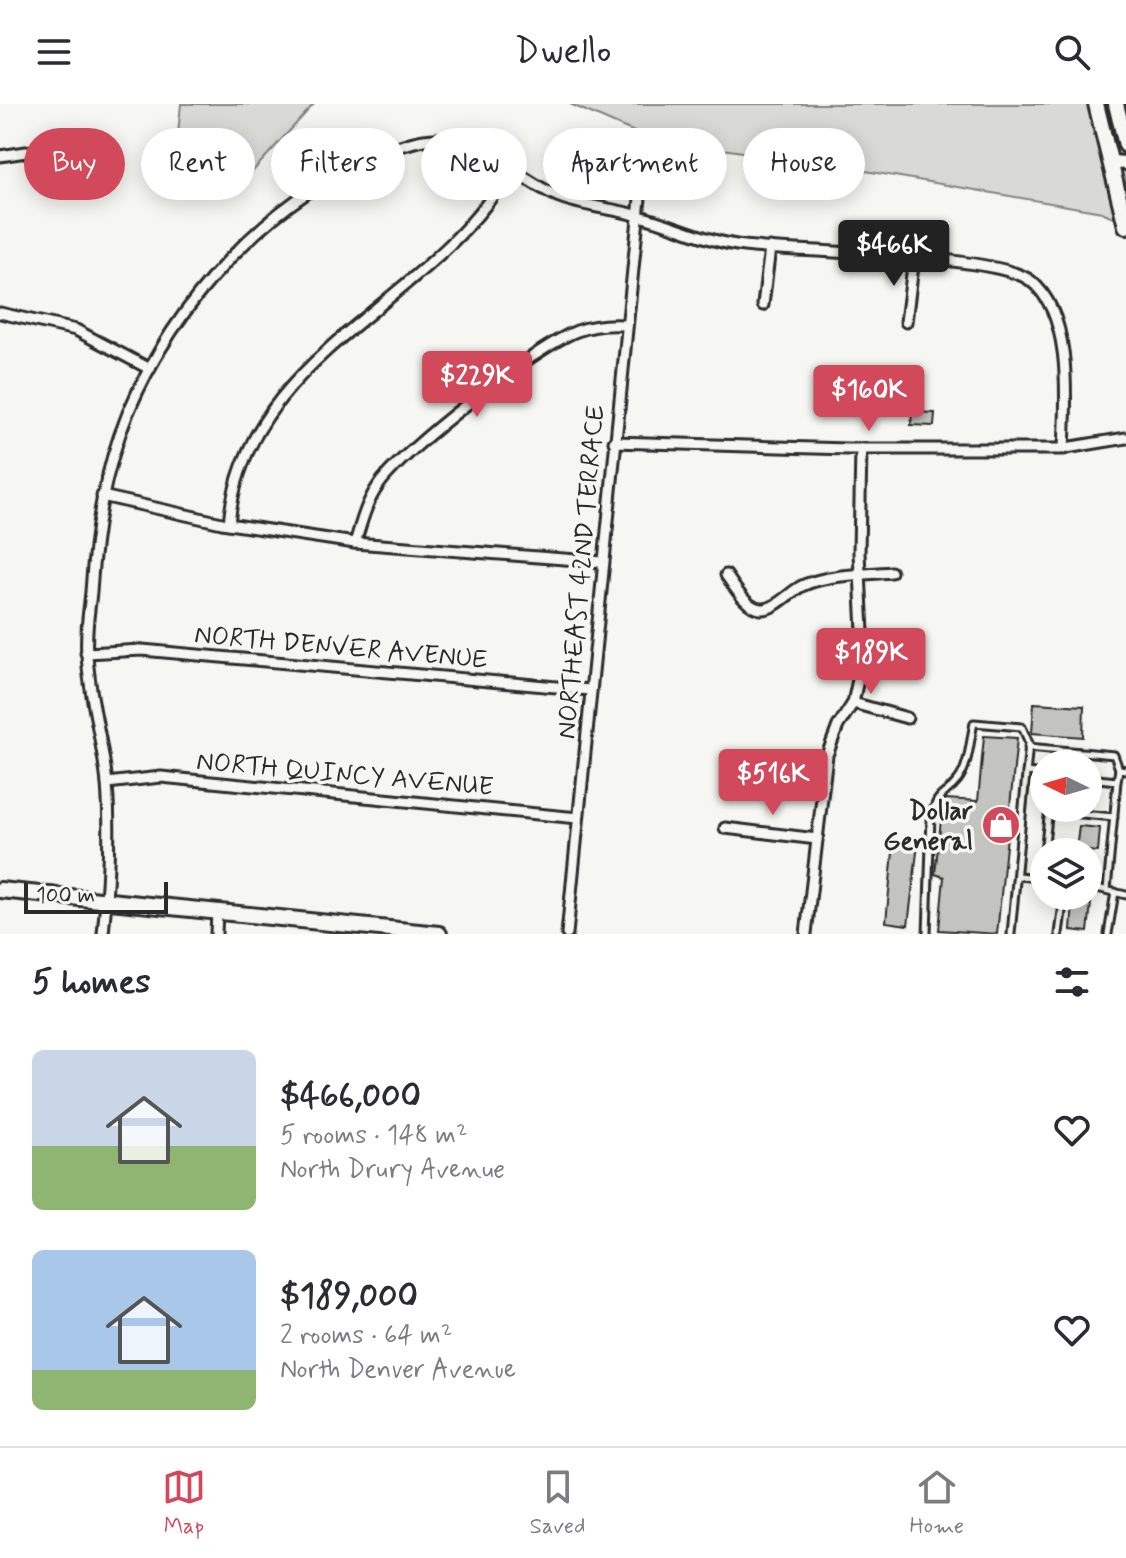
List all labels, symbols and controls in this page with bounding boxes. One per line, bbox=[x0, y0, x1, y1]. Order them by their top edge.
text: Dwello bbox=[515, 29, 611, 76]
icon: menu bbox=[32, 30, 76, 74]
icon: search bbox=[1050, 30, 1094, 74]
chip: Buy bbox=[24, 128, 125, 200]
chip: Rent bbox=[141, 128, 255, 200]
chip: Filters bbox=[271, 128, 405, 200]
chip: New bbox=[421, 128, 527, 200]
chip: Apartment bbox=[543, 128, 727, 200]
chip: House bbox=[743, 128, 865, 200]
pin: $466K bbox=[838, 220, 950, 288]
text: $466K bbox=[856, 229, 932, 263]
pin: $229K bbox=[421, 351, 533, 419]
text: $229K bbox=[440, 360, 514, 394]
pin: $160K bbox=[813, 365, 925, 433]
text: $160K bbox=[831, 374, 907, 408]
street label: NORTHEAST 42ND TERRACE bbox=[550, 404, 614, 741]
street label: NORTH DENVER AVENUE bbox=[193, 618, 489, 678]
pin: $189K bbox=[815, 628, 927, 696]
text: $189K bbox=[834, 637, 908, 671]
street label: NORTH QUINCY AVENUE bbox=[195, 745, 495, 805]
pin: $516K bbox=[717, 749, 829, 817]
north arrow bbox=[1030, 750, 1102, 822]
map controls bbox=[1030, 750, 1102, 910]
text: $516K bbox=[737, 758, 809, 792]
place label: Dollar General bbox=[883, 795, 973, 859]
shop icon: Dollar General bbox=[980, 804, 1022, 846]
button: layers bbox=[1030, 838, 1102, 910]
scale bar bbox=[24, 878, 168, 914]
text: 100 m bbox=[36, 882, 95, 910]
text: 5 homes bbox=[32, 960, 150, 1005]
icon: filters bbox=[1050, 960, 1094, 1004]
text: $466,000 bbox=[280, 1074, 421, 1119]
icon: home bbox=[96, 1082, 192, 1178]
icon: heart bbox=[1050, 1108, 1094, 1152]
text: 5 rooms · 148 m² bbox=[280, 1119, 467, 1153]
text: North Drury Avenue bbox=[280, 1153, 505, 1187]
text: $189,000 bbox=[280, 1274, 418, 1319]
icon: home bbox=[96, 1282, 192, 1378]
icon: heart bbox=[1050, 1308, 1094, 1352]
text: 2 rooms · 64 m² bbox=[280, 1319, 452, 1353]
text: North Denver Avenue bbox=[280, 1353, 516, 1387]
tab: Map bbox=[162, 1465, 206, 1541]
tab: Saved bbox=[530, 1465, 585, 1541]
tab: Home bbox=[909, 1465, 964, 1541]

